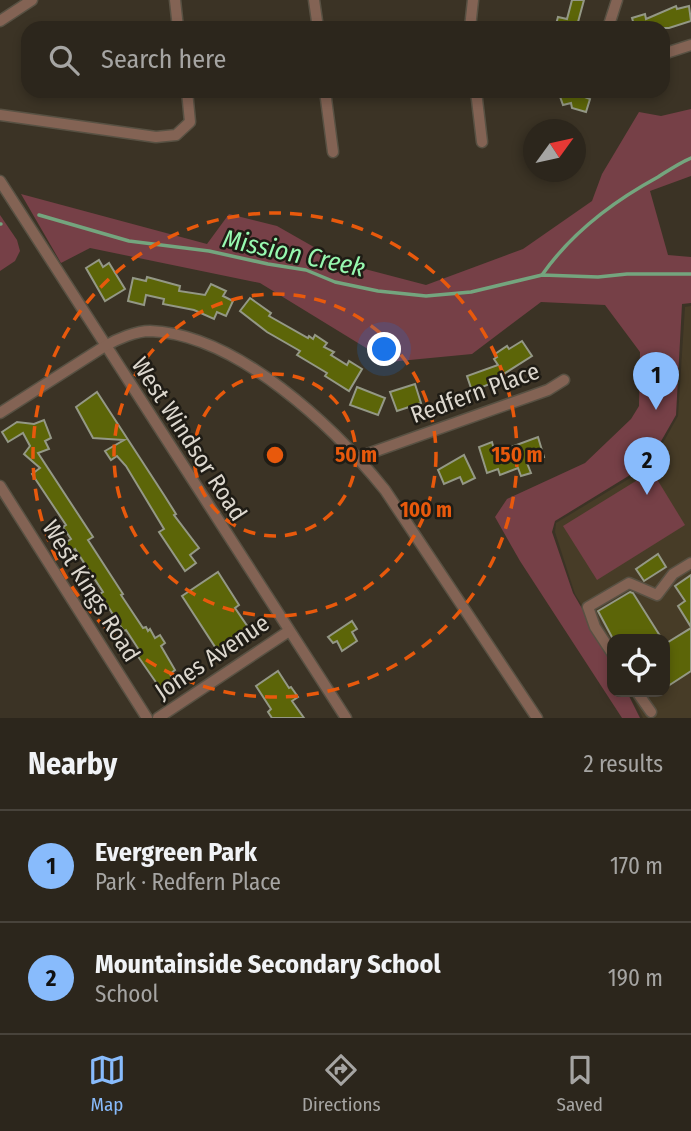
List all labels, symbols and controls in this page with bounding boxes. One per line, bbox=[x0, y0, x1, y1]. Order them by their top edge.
search box bbox=[21, 21, 670, 98]
icon: search bbox=[45, 41, 83, 79]
text: Search here bbox=[101, 44, 226, 75]
north arrow bbox=[523, 119, 586, 182]
water label: Mission Creek bbox=[220, 223, 368, 284]
your location bbox=[367, 332, 401, 366]
street label: West Windsor Road bbox=[126, 352, 252, 526]
pin: 1 bbox=[633, 352, 679, 410]
street label: Redfern Place bbox=[407, 357, 543, 429]
pin: 2 bbox=[624, 437, 670, 495]
text: 50 m bbox=[335, 442, 377, 468]
text: 150 m bbox=[491, 442, 543, 468]
centre of rings bbox=[263, 443, 287, 467]
text: 100 m bbox=[400, 497, 452, 523]
street label: West Kings Road bbox=[36, 515, 146, 667]
street label: Jones Avenue bbox=[150, 609, 274, 705]
map controls bbox=[607, 634, 670, 697]
button: locate bbox=[607, 634, 670, 697]
text: Nearby bbox=[28, 746, 117, 782]
text: 2 results bbox=[583, 750, 663, 778]
text: Evergreen Park bbox=[95, 837, 257, 868]
text: 1 bbox=[46, 852, 56, 880]
text: 170 m bbox=[610, 852, 663, 880]
text: Park · Redfern Place bbox=[95, 868, 281, 896]
text: Mountainside Secondary School bbox=[95, 949, 441, 980]
text: 2 bbox=[46, 964, 56, 992]
text: 190 m bbox=[608, 964, 663, 992]
text: School bbox=[95, 980, 159, 1008]
tab: Map bbox=[88, 1051, 126, 1116]
tab: Directions bbox=[302, 1051, 381, 1116]
tab: Saved bbox=[557, 1051, 603, 1116]

